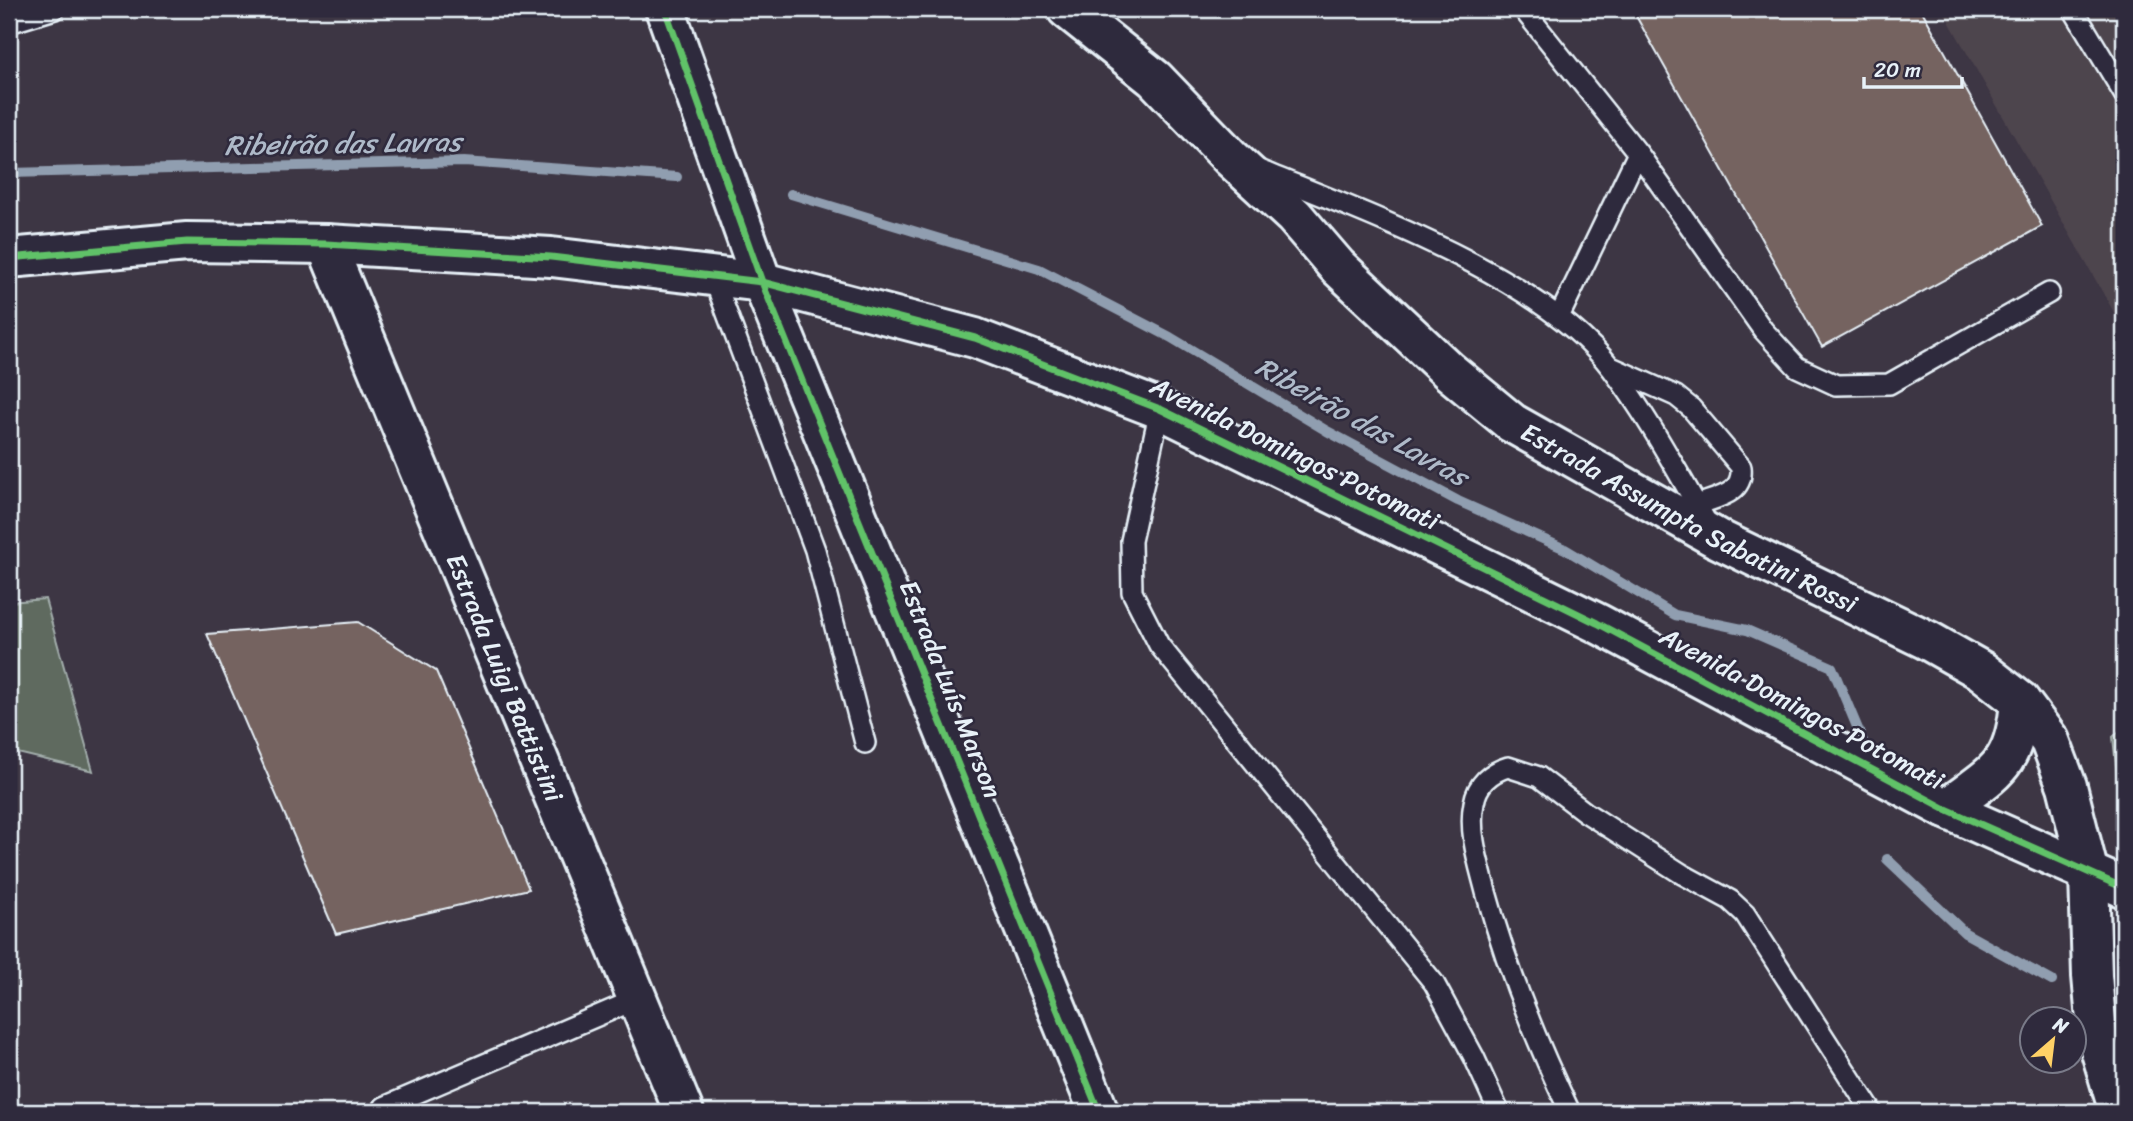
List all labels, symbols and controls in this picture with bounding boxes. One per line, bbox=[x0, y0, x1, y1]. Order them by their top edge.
scale bar bbox=[1864, 46, 1962, 90]
text: 20 m bbox=[1874, 51, 1921, 89]
water label: Ribeirão das Lavras bbox=[224, 117, 466, 170]
water label: Ribeirão das Lavras bbox=[1246, 343, 1481, 502]
street label: Avenida Domingos Potomati bbox=[1142, 362, 1448, 544]
street label: Estrada Assumpta Sabatini Rossi bbox=[1512, 409, 1866, 626]
street label: Estrada Luigi Battistini bbox=[433, 546, 577, 810]
street label: Estrada Luís Marson bbox=[886, 573, 1016, 805]
street label: Avenida Domingos Potomati bbox=[1650, 613, 1953, 803]
north arrow bbox=[2018, 1006, 2088, 1076]
text: N bbox=[2046, 1007, 2075, 1043]

